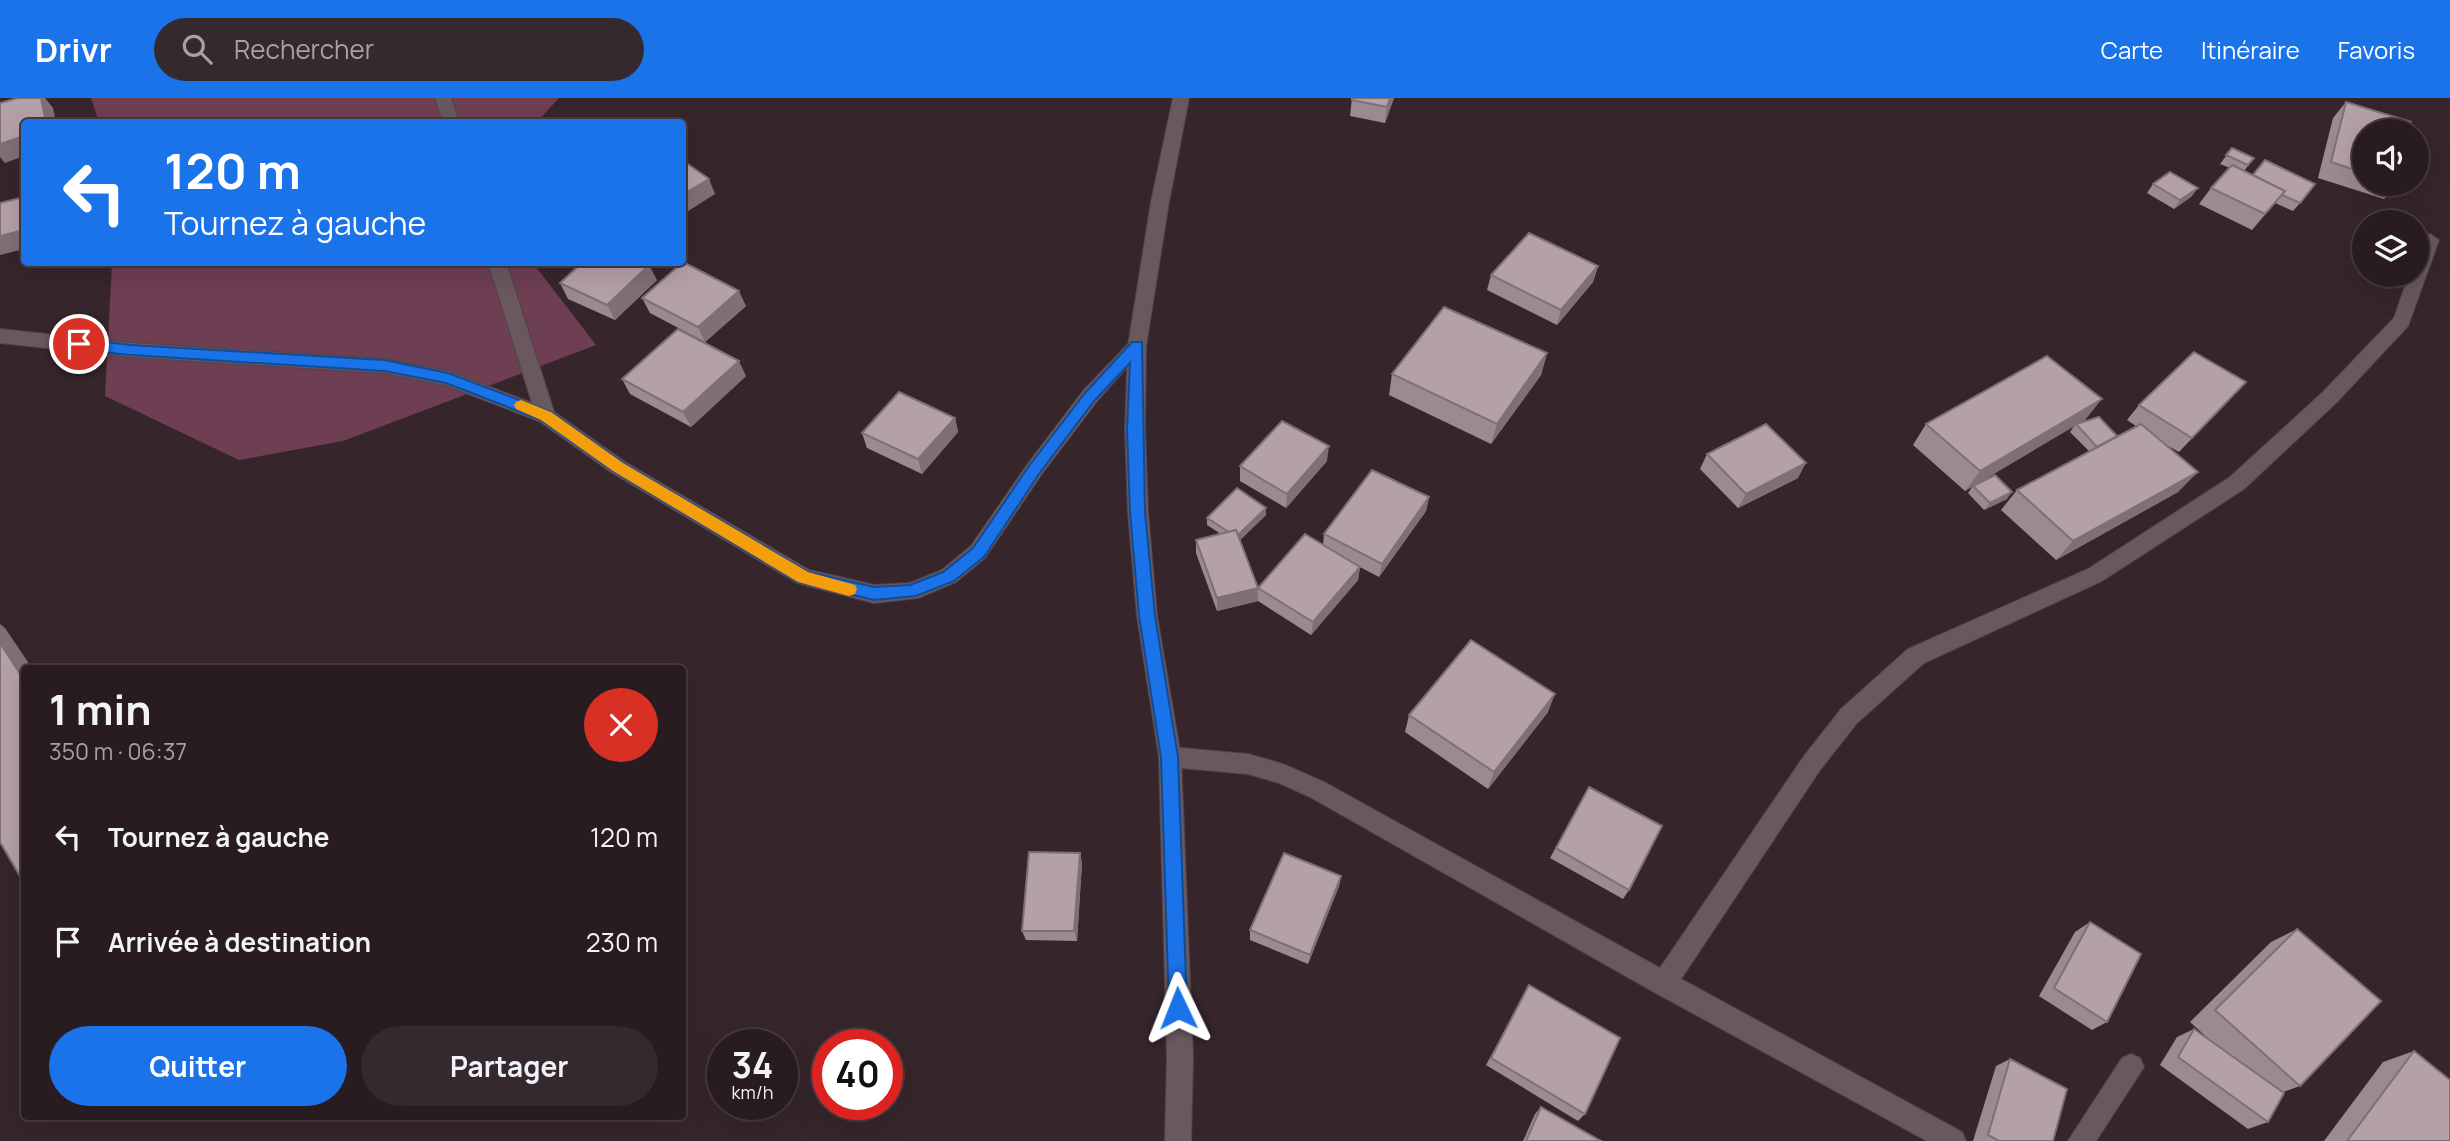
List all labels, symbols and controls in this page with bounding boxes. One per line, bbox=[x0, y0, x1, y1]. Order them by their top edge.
search box bbox=[154, 18, 644, 81]
text: Drivr bbox=[35, 27, 112, 72]
icon: search bbox=[178, 30, 216, 68]
text: Rechercher bbox=[234, 31, 374, 67]
text: Carte bbox=[2101, 33, 2163, 66]
text: Itinéraire bbox=[2201, 33, 2300, 66]
text: Favoris bbox=[2338, 33, 2415, 66]
map controls bbox=[2352, 119, 2429, 287]
button: sound bbox=[2352, 119, 2429, 196]
text: 120 m bbox=[164, 137, 301, 204]
icon: left bbox=[49, 147, 140, 238]
text: Tournez à gauche bbox=[164, 201, 426, 245]
button: layers bbox=[2352, 210, 2429, 287]
pin bbox=[49, 314, 109, 374]
icon: arrive bbox=[60, 325, 98, 363]
text: 1 min bbox=[49, 680, 152, 738]
button: close bbox=[584, 688, 658, 762]
text: 350 m · 06:37 bbox=[49, 735, 187, 767]
icon: left bbox=[49, 818, 87, 856]
text: Tournez à gauche bbox=[108, 819, 329, 855]
text: 120 m bbox=[590, 819, 658, 855]
icon: arrive bbox=[49, 923, 87, 961]
text: Arrivée à destination bbox=[108, 924, 371, 960]
text: 230 m bbox=[586, 924, 658, 960]
position arrow bbox=[1141, 971, 1215, 1045]
button: Quitter bbox=[49, 1026, 347, 1106]
button: Partager bbox=[361, 1026, 658, 1106]
speed limit sign: 40 bbox=[812, 1029, 903, 1120]
text: 34 bbox=[732, 1041, 773, 1089]
text: km/h bbox=[732, 1080, 773, 1104]

